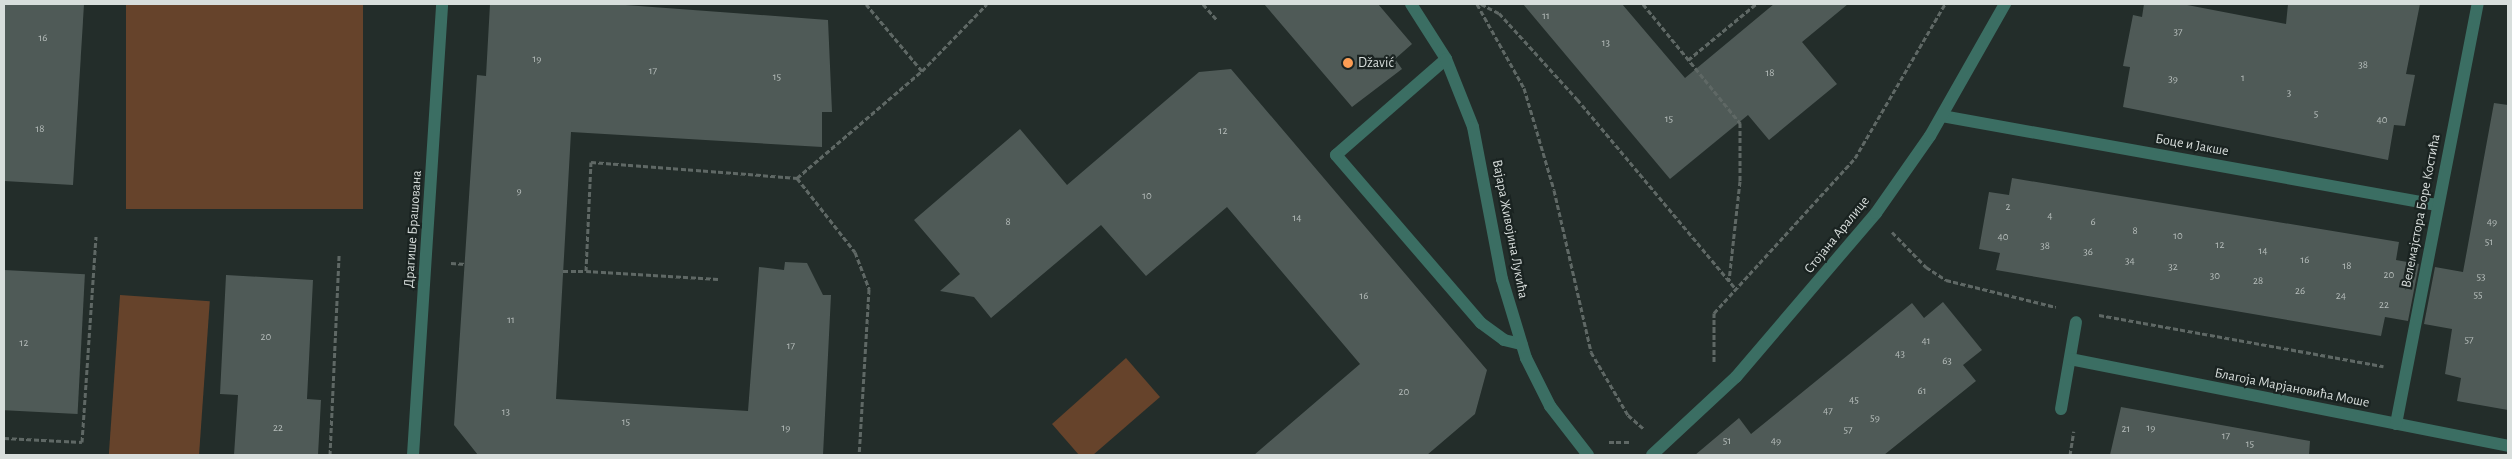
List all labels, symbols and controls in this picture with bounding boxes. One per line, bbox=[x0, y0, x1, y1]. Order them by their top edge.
house number: 11 bbox=[1542, 9, 1550, 23]
house number: 37 bbox=[2173, 25, 2183, 39]
house number: 16 bbox=[39, 31, 47, 45]
house number: 13 bbox=[1602, 36, 1610, 50]
house number: 19 bbox=[533, 52, 541, 66]
place label: Džavić bbox=[1358, 55, 1394, 71]
marker: Džavić bbox=[1342, 57, 1354, 69]
house number: 38 bbox=[2358, 58, 2368, 72]
house number: 17 bbox=[649, 64, 657, 78]
house number: 18 bbox=[1766, 66, 1774, 80]
house number: 15 bbox=[773, 70, 781, 84]
house number: 1 bbox=[2241, 71, 2245, 85]
house number: 39 bbox=[2168, 72, 2178, 86]
house number: 3 bbox=[2287, 86, 2291, 100]
house number: 5 bbox=[2314, 107, 2318, 121]
house number: 15 bbox=[1665, 112, 1673, 126]
house number: 40 bbox=[2376, 113, 2388, 127]
house number: 18 bbox=[36, 122, 44, 136]
house number: 12 bbox=[1219, 124, 1227, 138]
street label: Боце и Јакше bbox=[2154, 130, 2230, 160]
street label: Велемајстора Боре Костића bbox=[2398, 133, 2444, 289]
street label: Вајара Живојина Лукића bbox=[1488, 158, 1532, 300]
street label: Драгише Брашована bbox=[401, 170, 425, 288]
house number: 9 bbox=[516, 184, 522, 198]
house number: 10 bbox=[1142, 189, 1152, 203]
street label: Стојана Аралице bbox=[1801, 193, 1873, 277]
house number: 2 bbox=[2005, 200, 2011, 214]
house number: 4 bbox=[2047, 209, 2053, 223]
house number: 14 bbox=[1292, 211, 1302, 225]
house number: 8 bbox=[1005, 215, 1011, 229]
house number: 6 bbox=[2090, 215, 2096, 229]
house number: 49 bbox=[2487, 215, 2497, 229]
house number: 8 bbox=[2132, 224, 2138, 238]
house number: 10 bbox=[2173, 229, 2183, 243]
house number: 40 bbox=[1997, 230, 2009, 244]
house number: 51 bbox=[2485, 235, 2493, 249]
house number: 12 bbox=[2216, 238, 2224, 252]
house number: 38 bbox=[2040, 239, 2050, 253]
house number: 14 bbox=[2258, 244, 2268, 258]
house number: 36 bbox=[2083, 245, 2093, 259]
house number: 16 bbox=[2301, 253, 2309, 267]
house number: 34 bbox=[2125, 254, 2135, 268]
house number: 18 bbox=[2343, 259, 2351, 273]
house number: 32 bbox=[2168, 260, 2178, 274]
house number: 20 bbox=[2384, 268, 2394, 282]
house number: 30 bbox=[2210, 269, 2220, 283]
house number: 53 bbox=[2476, 270, 2486, 284]
house number: 28 bbox=[2253, 274, 2263, 288]
house number: 26 bbox=[2295, 284, 2305, 298]
house number: 55 bbox=[2473, 288, 2483, 302]
house number: 16 bbox=[1360, 289, 1368, 303]
house number: 24 bbox=[2336, 289, 2346, 303]
house number: 22 bbox=[2379, 298, 2389, 312]
house number: 11 bbox=[507, 313, 515, 327]
house number: 20 bbox=[261, 330, 271, 344]
house number: 57 bbox=[2464, 333, 2474, 347]
house number: 41 bbox=[1921, 334, 1931, 348]
house number: 12 bbox=[20, 336, 28, 350]
house number: 17 bbox=[787, 339, 795, 353]
house number: 43 bbox=[1895, 347, 1905, 361]
house number: 63 bbox=[1942, 354, 1952, 368]
street label: Благоја Марјановића Моше bbox=[2213, 365, 2371, 411]
house number: 61 bbox=[1918, 384, 1926, 398]
house number: 20 bbox=[1399, 385, 1409, 399]
house number: 45 bbox=[1849, 393, 1859, 407]
house number: 47 bbox=[1823, 404, 1833, 418]
house number: 13 bbox=[502, 405, 510, 419]
house number: 59 bbox=[1870, 411, 1880, 425]
house number: 15 bbox=[622, 415, 630, 429]
house number: 22 bbox=[273, 421, 283, 435]
house number: 19 bbox=[782, 421, 790, 435]
house number: 19 bbox=[2147, 421, 2155, 435]
house number: 21 bbox=[2122, 422, 2130, 436]
house number: 57 bbox=[1843, 423, 1853, 437]
house number: 17 bbox=[2222, 429, 2230, 443]
house number: 51 bbox=[1723, 434, 1731, 448]
house number: 49 bbox=[1771, 434, 1781, 448]
house number: 15 bbox=[2246, 437, 2254, 451]

